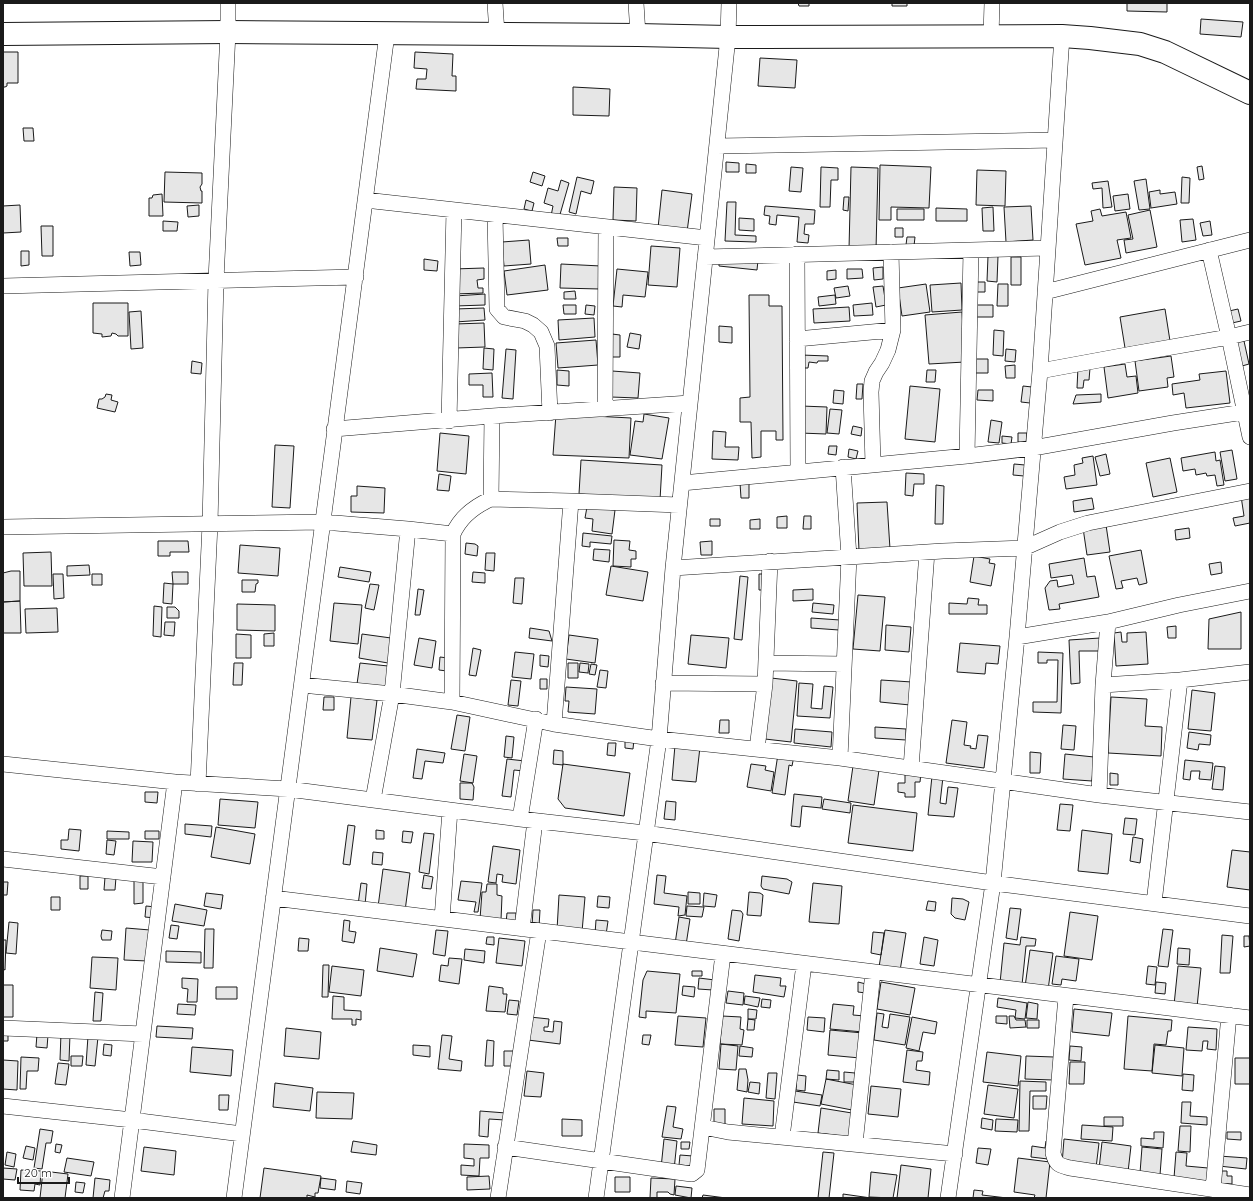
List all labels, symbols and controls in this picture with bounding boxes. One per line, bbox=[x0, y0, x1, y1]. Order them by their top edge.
scale bar bbox=[18, 1159, 69, 1185]
text: 20 m bbox=[24, 1165, 52, 1180]

